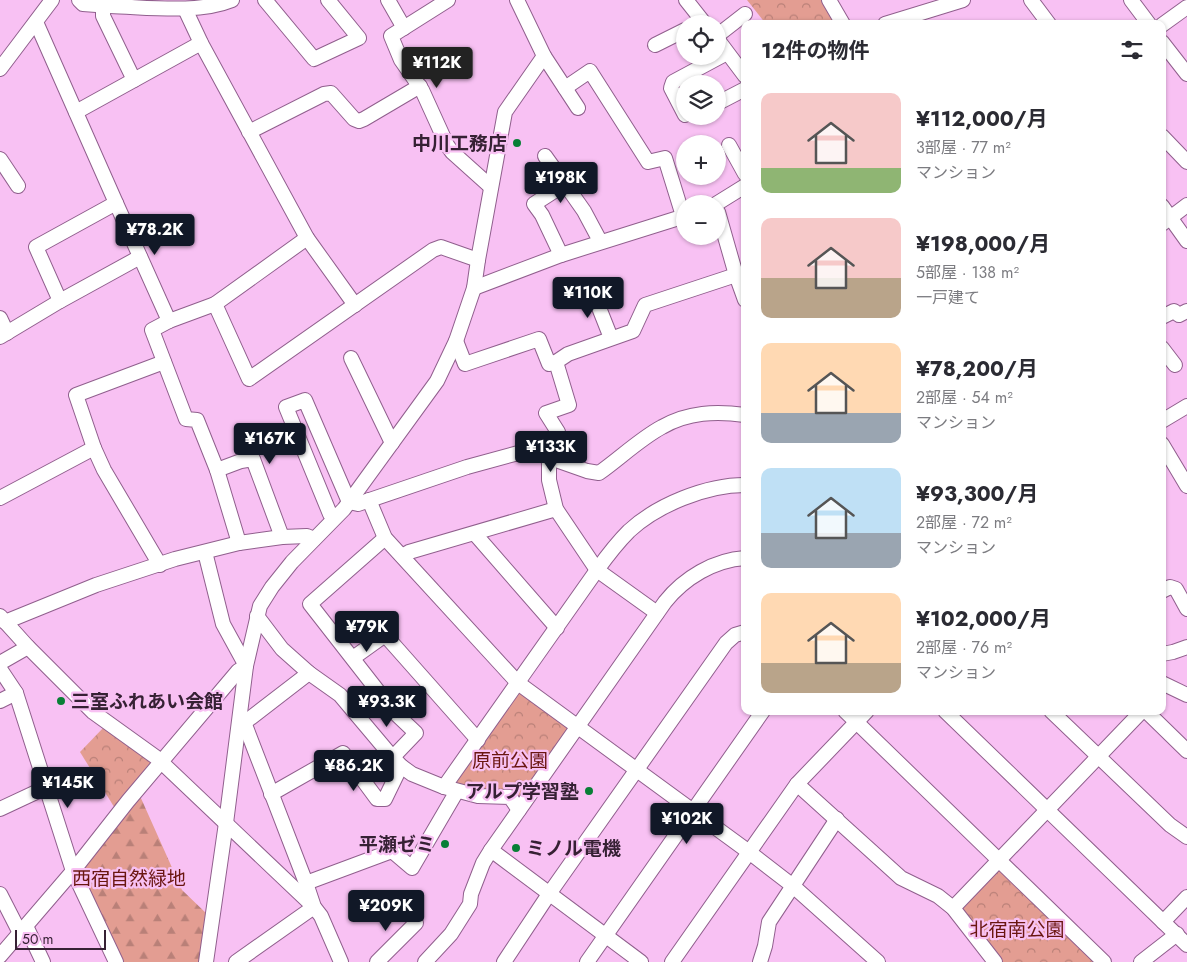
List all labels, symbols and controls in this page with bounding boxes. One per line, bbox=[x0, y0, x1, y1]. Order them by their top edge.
map controls bbox=[676, 15, 726, 245]
button: locate bbox=[676, 15, 726, 65]
text: 12件の物件 bbox=[761, 36, 869, 66]
icon: filters bbox=[1118, 36, 1146, 64]
pin: ¥112K bbox=[402, 46, 472, 89]
text: ¥112K bbox=[413, 51, 461, 74]
button: layers bbox=[676, 75, 726, 125]
text: ¥112,000/月 bbox=[916, 104, 1047, 134]
icon: home bbox=[801, 113, 861, 173]
place label: 中川工務店 bbox=[412, 130, 507, 157]
button: + bbox=[676, 135, 726, 185]
text: 3部屋 · 77 m² bbox=[916, 136, 1011, 159]
marker: 中川工務店 bbox=[511, 137, 523, 149]
text: マンション bbox=[916, 161, 996, 184]
pin: ¥198K bbox=[526, 162, 596, 204]
text: ¥198K bbox=[536, 166, 586, 189]
button: − bbox=[676, 195, 726, 245]
pin: ¥78.2K bbox=[114, 214, 196, 256]
text: ¥78.2K bbox=[127, 218, 183, 241]
text: ¥198,000/月 bbox=[916, 229, 1050, 259]
icon: home bbox=[801, 238, 861, 298]
text: 5部屋 · 138 m² bbox=[916, 261, 1019, 284]
pin: ¥110K bbox=[553, 276, 623, 319]
text: ¥110K bbox=[564, 281, 612, 304]
text: 一戸建て bbox=[916, 286, 980, 309]
text: ¥78,200/月 bbox=[916, 354, 1038, 384]
icon: home bbox=[801, 363, 861, 423]
text: 2部屋 · 54 m² bbox=[916, 386, 1013, 409]
text: マンション bbox=[916, 411, 996, 434]
pin: ¥167K bbox=[235, 422, 305, 465]
text: ¥167K bbox=[245, 427, 295, 450]
pin: ¥133K bbox=[516, 430, 586, 473]
text: ¥133K bbox=[526, 435, 576, 458]
text: ¥93,300/月 bbox=[916, 479, 1038, 509]
icon: home bbox=[801, 488, 861, 548]
text: 2部屋 · 72 m² bbox=[916, 511, 1012, 534]
text: マンション bbox=[916, 536, 996, 559]
text: ¥102,000/月 bbox=[916, 604, 1051, 634]
pin: ¥79K bbox=[337, 610, 397, 653]
icon: home bbox=[801, 613, 861, 673]
text: ¥79K bbox=[346, 615, 388, 638]
text: 2部屋 · 76 m² bbox=[916, 636, 1012, 659]
text: マンション bbox=[916, 661, 996, 684]
pin: ¥93.3K bbox=[346, 686, 428, 728]
place label: 三室ふれあい会館 bbox=[71, 688, 223, 715]
text: ¥93.3K bbox=[358, 690, 416, 713]
marker: 三室ふれあい会館 bbox=[55, 695, 67, 707]
park label: 原前公園 bbox=[472, 747, 548, 774]
pin: ¥86.2K bbox=[313, 750, 395, 792]
text: ¥86.2K bbox=[325, 754, 383, 777]
pin: ¥145K bbox=[33, 766, 103, 809]
text: ¥145K bbox=[42, 771, 94, 794]
place label: アルプ学習塾 bbox=[465, 778, 579, 805]
marker: アルプ学習塾 bbox=[583, 785, 595, 797]
pin: ¥102K bbox=[652, 802, 722, 845]
text: ¥102K bbox=[661, 807, 713, 830]
place label: 平瀬ゼミ bbox=[359, 831, 435, 858]
place label: ミノル電機 bbox=[526, 835, 621, 862]
marker: 平瀬ゼミ bbox=[439, 838, 451, 850]
marker: ミノル電機 bbox=[510, 842, 522, 854]
park label: 西宿自然緑地 bbox=[72, 865, 186, 892]
pin: ¥209K bbox=[351, 890, 421, 932]
text: ¥209K bbox=[359, 894, 413, 917]
park label: 北宿南公園 bbox=[969, 916, 1065, 943]
scale bar bbox=[15, 927, 106, 950]
text: 50 m bbox=[22, 929, 53, 949]

